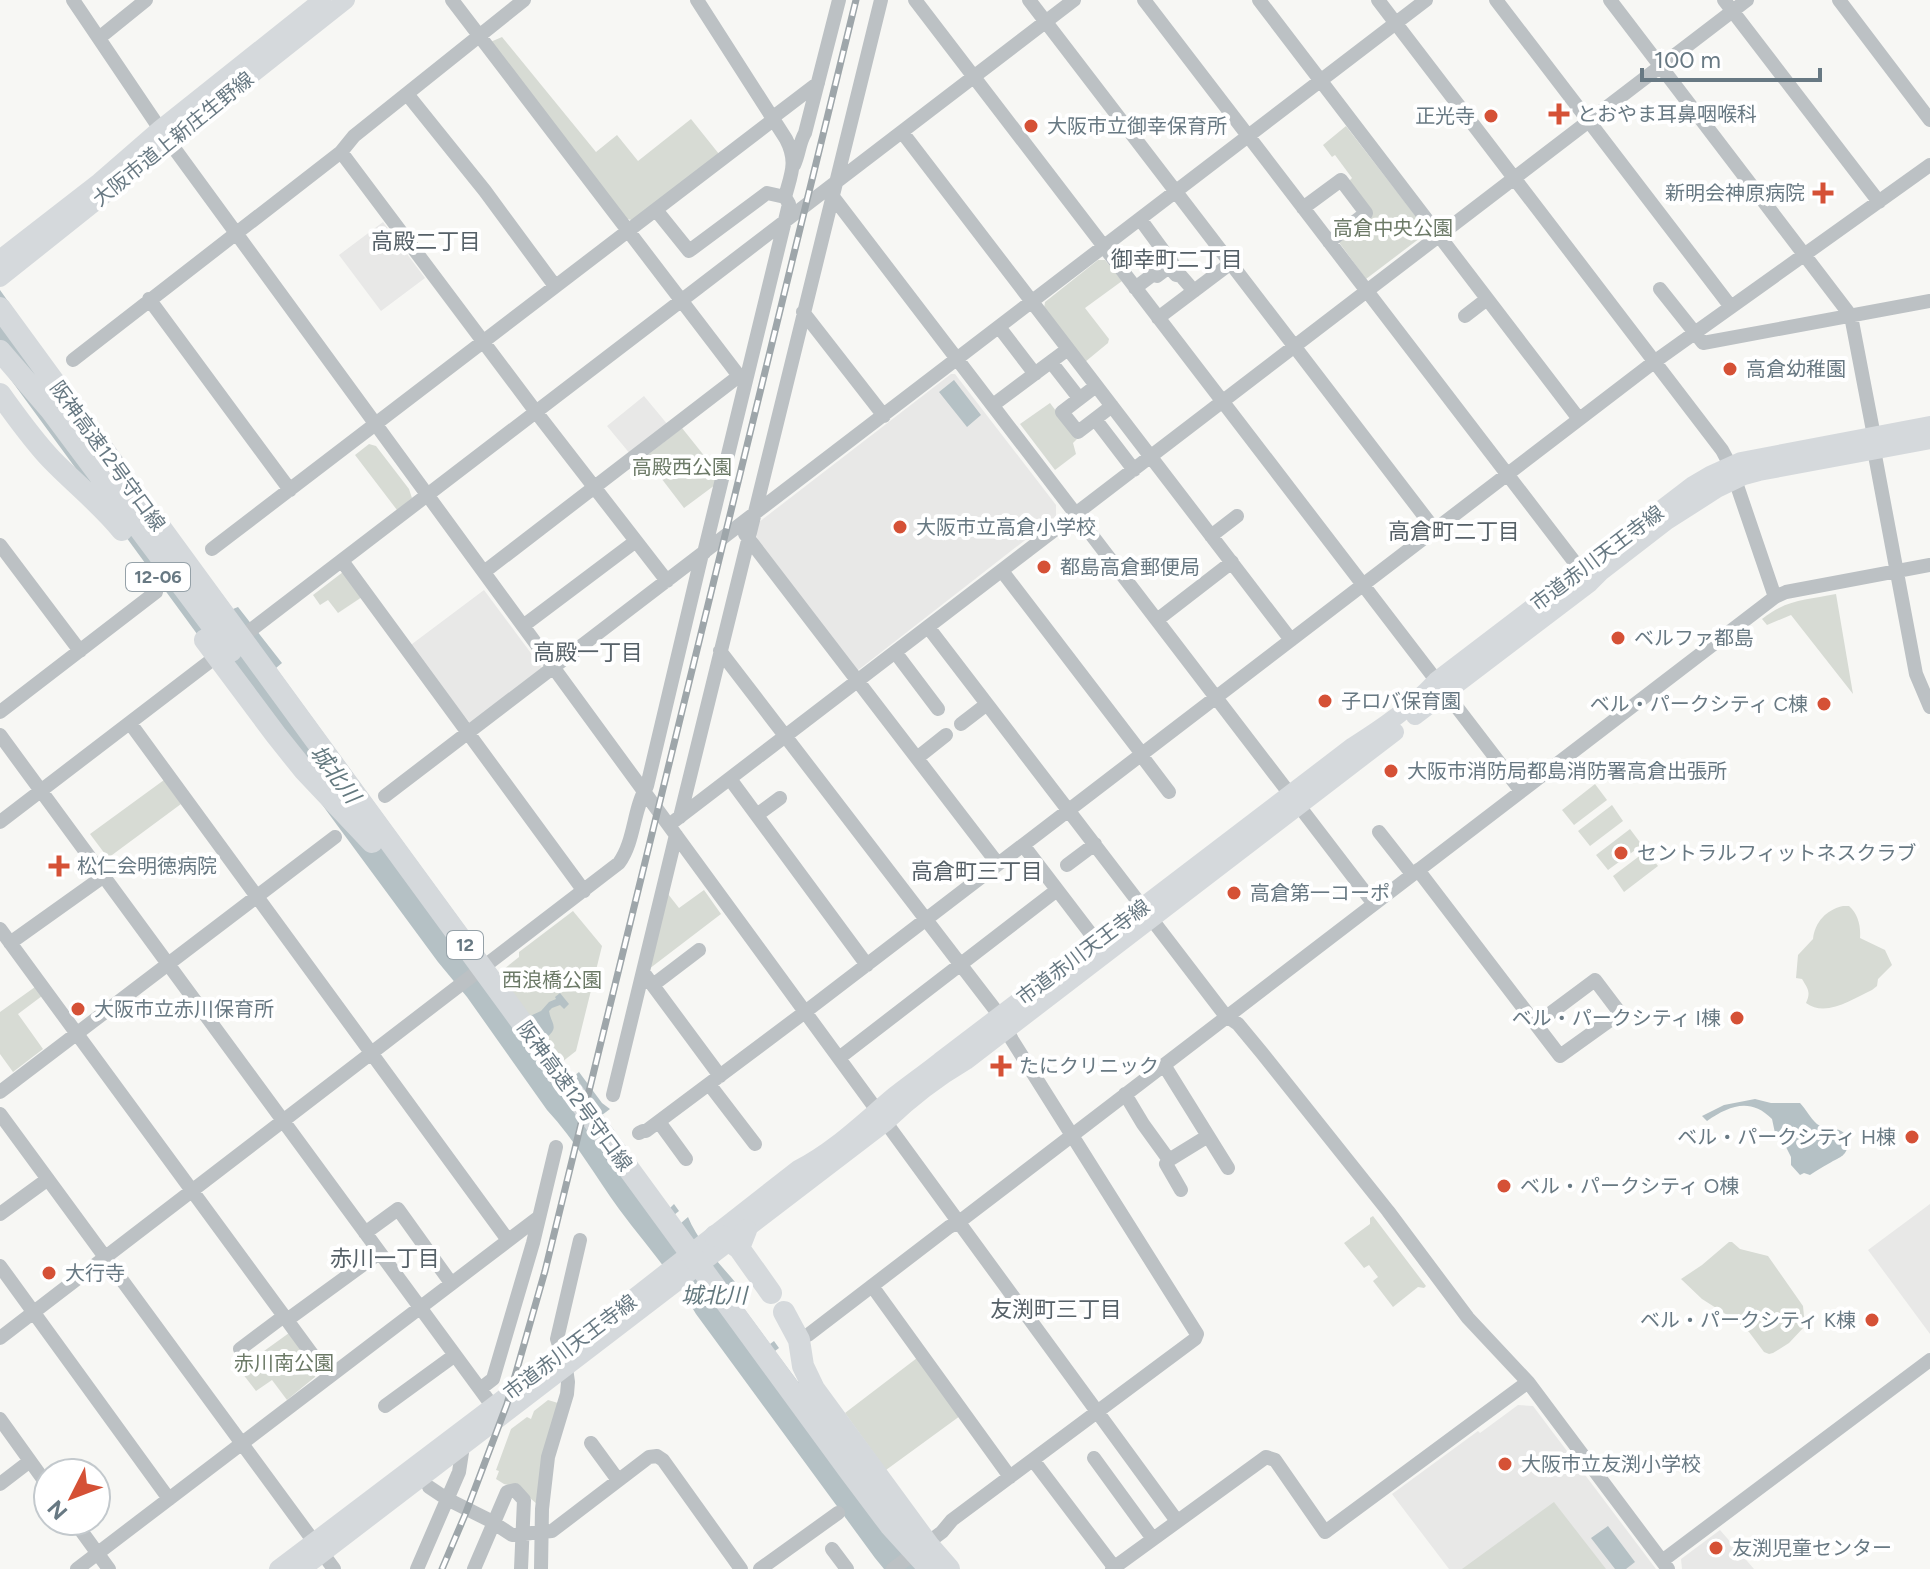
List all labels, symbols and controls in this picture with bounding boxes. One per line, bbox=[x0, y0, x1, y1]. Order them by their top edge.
scale bar bbox=[1642, 32, 1820, 82]
text: 100 m bbox=[1654, 45, 1721, 74]
street label: 大阪市道上新庄生野線 bbox=[88, 67, 258, 211]
place label: とおやま耳鼻咽喉科 bbox=[1577, 102, 1757, 126]
marker: とおやま耳鼻咽喉科 bbox=[1548, 103, 1570, 125]
place label: 正光寺 bbox=[1415, 104, 1475, 128]
marker: 正光寺 bbox=[1482, 107, 1500, 125]
place label: 大阪市立御幸保育所 bbox=[1047, 114, 1227, 138]
marker: 大阪市立御幸保育所 bbox=[1022, 117, 1040, 135]
place label: 新明会神原病院 bbox=[1665, 181, 1805, 205]
marker: 新明会神原病院 bbox=[1812, 182, 1834, 204]
park label: 高倉中央公園 bbox=[1333, 216, 1453, 240]
district label: 高殿二丁目 bbox=[371, 228, 481, 255]
district label: 御幸町二丁目 bbox=[1111, 246, 1243, 273]
place label: 高倉幼稚園 bbox=[1746, 357, 1846, 381]
marker: 高倉幼稚園 bbox=[1721, 360, 1739, 378]
street label: 阪神高速12号守口線 bbox=[46, 376, 170, 536]
park label: 高殿西公園 bbox=[632, 455, 732, 479]
street label: 市道赤川天王寺線 bbox=[1526, 500, 1668, 616]
place label: 大阪市立高倉小学校 bbox=[916, 515, 1096, 539]
marker: 大阪市立高倉小学校 bbox=[891, 518, 909, 536]
district label: 高倉町二丁目 bbox=[1388, 518, 1520, 545]
place label: 都島高倉郵便局 bbox=[1060, 555, 1200, 579]
marker: 都島高倉郵便局 bbox=[1035, 558, 1053, 576]
road number: 12-06 bbox=[126, 563, 190, 591]
place label: ベルファ都島 bbox=[1634, 626, 1754, 650]
marker: ベルファ都島 bbox=[1609, 629, 1627, 647]
district label: 高殿一丁目 bbox=[533, 639, 643, 666]
place label: 子ロバ保育園 bbox=[1341, 689, 1461, 713]
marker: 子ロバ保育園 bbox=[1316, 692, 1334, 710]
place label: ベル・パークシティ C棟 bbox=[1590, 692, 1808, 716]
marker: ベル・パークシティ C棟 bbox=[1815, 695, 1833, 713]
water label: 城北川 bbox=[304, 740, 367, 810]
place label: 大阪市消防局都島消防署高倉出張所 bbox=[1407, 759, 1727, 783]
marker: 大阪市消防局都島消防署高倉出張所 bbox=[1382, 762, 1400, 780]
place label: セントラルフィットネスクラブ bbox=[1637, 841, 1917, 865]
marker: セントラルフィットネスクラブ bbox=[1612, 844, 1630, 862]
place label: 松仁会明徳病院 bbox=[77, 854, 217, 878]
marker: 松仁会明徳病院 bbox=[48, 855, 70, 877]
district label: 高倉町三丁目 bbox=[911, 858, 1043, 885]
place label: 高倉第一コーポ bbox=[1250, 881, 1390, 905]
marker: 高倉第一コーポ bbox=[1225, 884, 1243, 902]
street label: 市道赤川天王寺線 bbox=[1012, 894, 1154, 1010]
road number: 12 bbox=[447, 931, 483, 959]
park label: 西浪橋公園 bbox=[502, 968, 602, 992]
place label: 大阪市立赤川保育所 bbox=[94, 997, 274, 1021]
marker: 大阪市立赤川保育所 bbox=[69, 1000, 87, 1018]
place label: ベル・パークシティ I棟 bbox=[1512, 1006, 1721, 1030]
marker: ベル・パークシティ I棟 bbox=[1728, 1009, 1746, 1027]
street label: 阪神高速12号守口線 bbox=[513, 1016, 637, 1176]
place label: たにクリニック bbox=[1019, 1054, 1159, 1078]
marker: たにクリニック bbox=[990, 1055, 1012, 1077]
place label: ベル・パークシティ H棟 bbox=[1677, 1125, 1896, 1149]
marker: ベル・パークシティ H棟 bbox=[1903, 1128, 1921, 1146]
place label: ベル・パークシティ O棟 bbox=[1520, 1174, 1739, 1198]
marker: ベル・パークシティ O棟 bbox=[1495, 1177, 1513, 1195]
district label: 赤川一丁目 bbox=[330, 1245, 440, 1272]
place label: 大行寺 bbox=[65, 1261, 125, 1285]
marker: 大行寺 bbox=[40, 1264, 58, 1282]
water label: 城北川 bbox=[681, 1282, 749, 1309]
street label: 市道赤川天王寺線 bbox=[499, 1289, 641, 1405]
district label: 友渕町三丁目 bbox=[990, 1296, 1122, 1323]
place label: ベル・パークシティ K棟 bbox=[1640, 1308, 1856, 1332]
marker: ベル・パークシティ K棟 bbox=[1863, 1311, 1881, 1329]
park label: 赤川南公園 bbox=[234, 1351, 334, 1375]
place label: 大阪市立友渕小学校 bbox=[1521, 1452, 1701, 1476]
marker: 大阪市立友渕小学校 bbox=[1496, 1455, 1514, 1473]
north arrow bbox=[32, 1457, 112, 1537]
text: N bbox=[42, 1495, 73, 1525]
place label: 友渕児童センター bbox=[1732, 1536, 1892, 1560]
marker: 友渕児童センター bbox=[1707, 1539, 1725, 1557]

